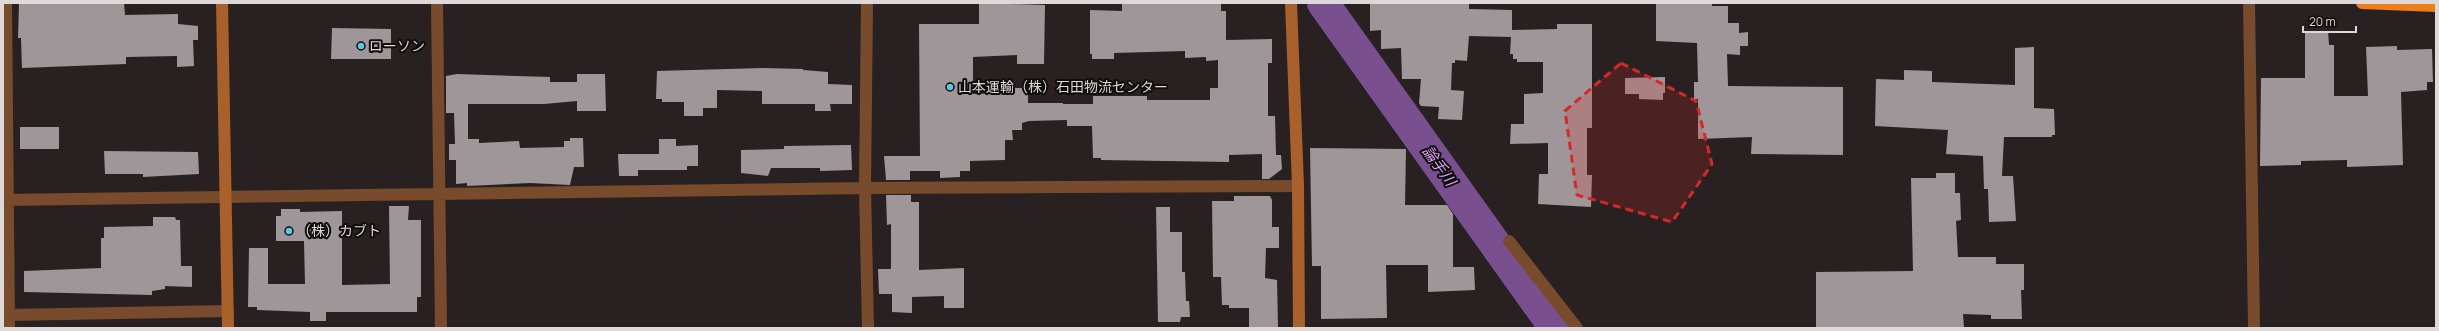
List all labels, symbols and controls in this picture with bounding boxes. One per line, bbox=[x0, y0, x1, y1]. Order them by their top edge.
scale bar bbox=[2303, 8, 2356, 34]
text: 20 m bbox=[2309, 13, 2336, 30]
place label: ローソン bbox=[369, 36, 425, 55]
marker: ローソン bbox=[356, 41, 366, 51]
place label: 山本運輸（株）石田物流センター bbox=[958, 77, 1168, 96]
marker: 山本運輸（株）石田物流センター bbox=[945, 82, 955, 92]
water label: 論手川 bbox=[1418, 141, 1462, 192]
place label: （株）カブト bbox=[297, 221, 381, 240]
marker: （株）カブト bbox=[284, 226, 294, 236]

